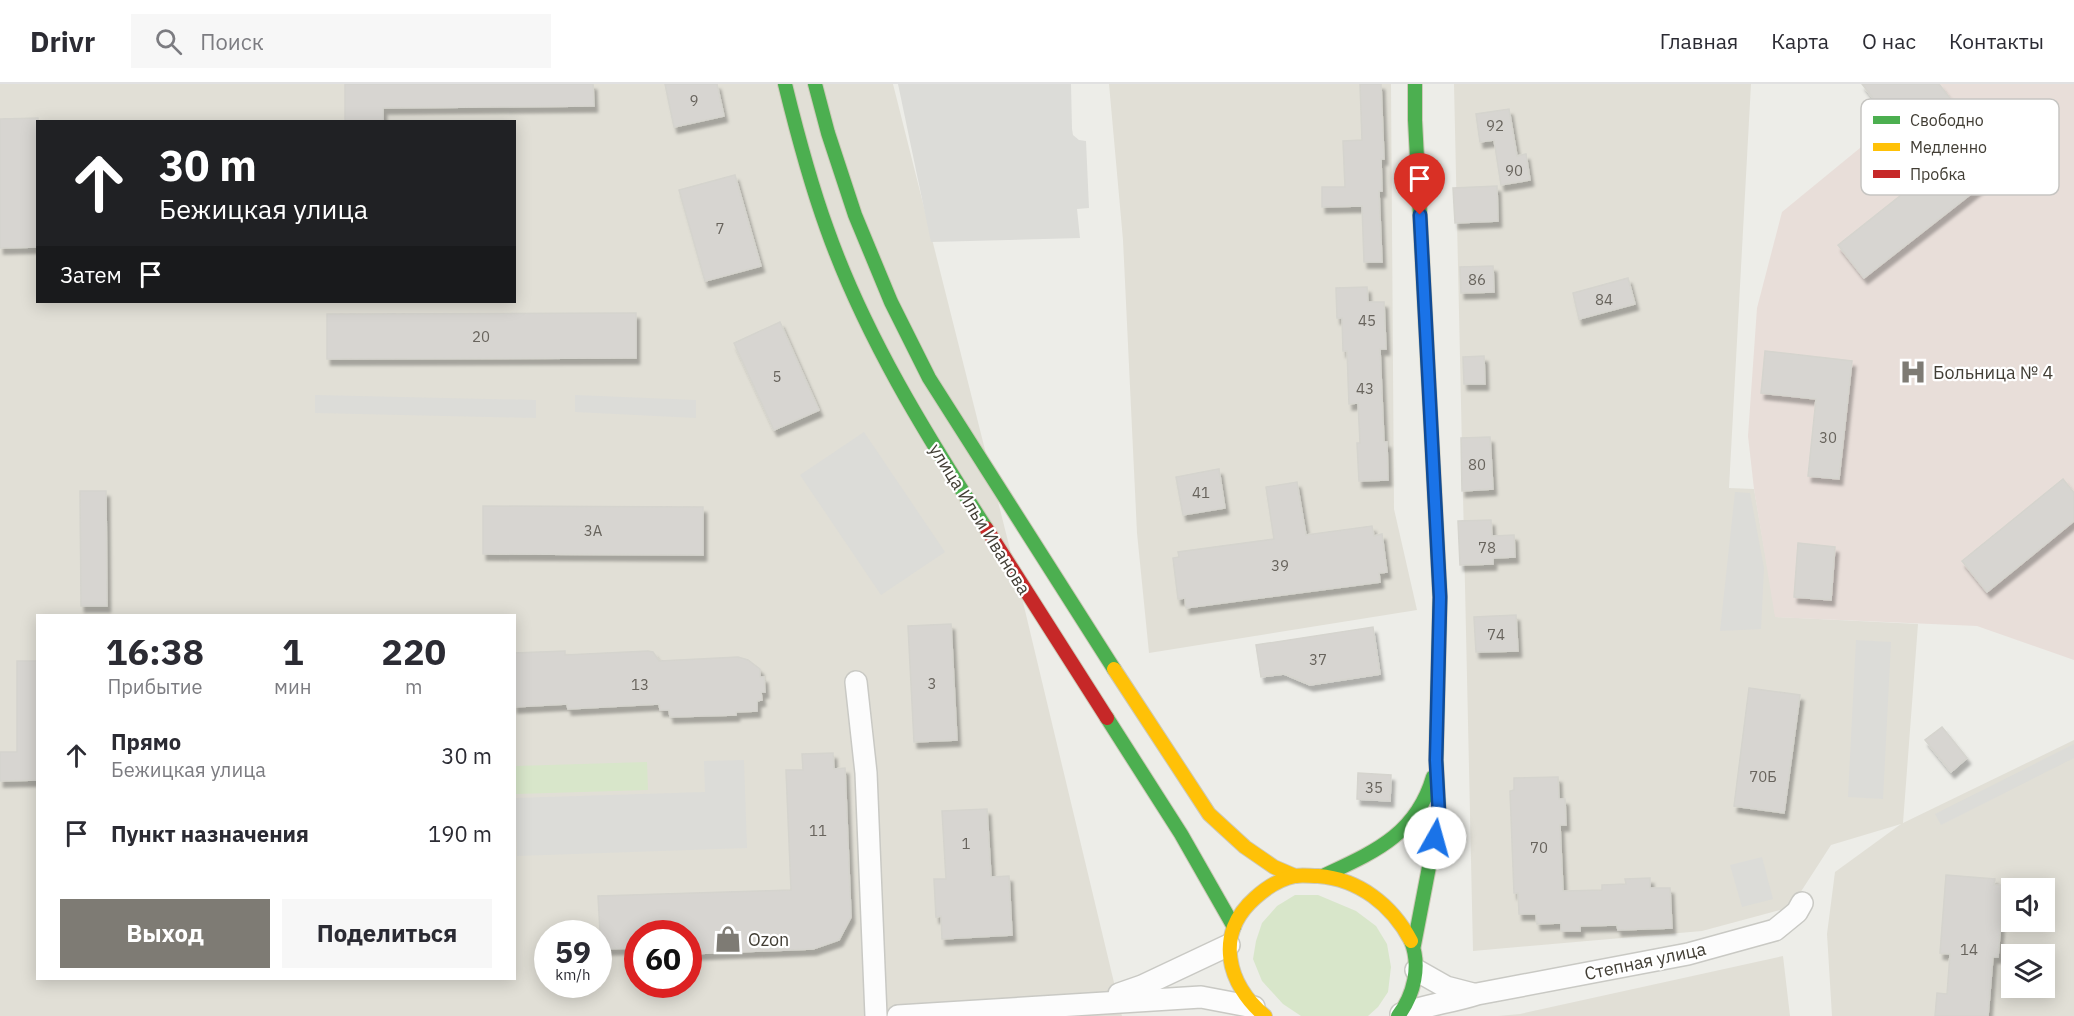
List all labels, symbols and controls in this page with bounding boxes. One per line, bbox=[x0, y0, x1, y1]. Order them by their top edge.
search box bbox=[131, 14, 551, 68]
text: Drivr bbox=[30, 23, 95, 60]
icon: search bbox=[152, 25, 185, 58]
text: Поиск bbox=[200, 27, 264, 56]
text: Главная bbox=[1660, 27, 1738, 55]
text: Карта bbox=[1771, 27, 1829, 55]
text: О нас bbox=[1862, 27, 1916, 55]
text: Контакты bbox=[1949, 27, 2044, 55]
house number: 9 bbox=[689, 91, 699, 110]
legend bbox=[1861, 99, 2059, 195]
text: Свободно bbox=[1910, 110, 1984, 130]
house number: 92 bbox=[1486, 116, 1504, 135]
text: Медленно bbox=[1910, 137, 1987, 157]
text: 30 m bbox=[159, 138, 257, 193]
icon: ahead bbox=[60, 144, 138, 222]
pin bbox=[1394, 153, 1445, 215]
house number: 90 bbox=[1505, 161, 1523, 180]
icon: arrive bbox=[1403, 162, 1436, 195]
text: Пробка bbox=[1910, 164, 1966, 184]
text: Бежицкая улица bbox=[159, 191, 368, 226]
house number: 7 bbox=[715, 219, 725, 238]
icon: arrive bbox=[134, 258, 167, 291]
text: Затем bbox=[60, 260, 122, 289]
house number: 86 bbox=[1468, 270, 1486, 289]
house number: 84 bbox=[1595, 290, 1613, 309]
house number: 45 bbox=[1358, 311, 1376, 330]
house number: 20 bbox=[472, 327, 490, 346]
hospital icon: Больница № 4 bbox=[1898, 357, 1928, 387]
place label: Больница № 4 bbox=[1933, 361, 2054, 384]
house number: 5 bbox=[772, 367, 782, 386]
house number: 43 bbox=[1356, 379, 1374, 398]
house number: 30 bbox=[1819, 428, 1837, 447]
street label: улица Ильи Иванова bbox=[924, 439, 1036, 599]
house number: 80 bbox=[1468, 455, 1486, 474]
house number: 41 bbox=[1192, 483, 1210, 502]
house number: 3А bbox=[584, 521, 603, 540]
house number: 78 bbox=[1478, 538, 1496, 557]
house number: 39 bbox=[1271, 556, 1289, 575]
house number: 74 bbox=[1487, 625, 1505, 644]
text: 16:38 bbox=[106, 628, 204, 675]
text: 1 bbox=[282, 628, 304, 675]
text: 220 bbox=[381, 628, 446, 675]
house number: 37 bbox=[1309, 650, 1327, 669]
text: Прибытие bbox=[107, 673, 203, 700]
text: мин bbox=[274, 673, 311, 700]
text: m bbox=[405, 673, 422, 700]
house number: 3 bbox=[927, 674, 937, 693]
house number: 13 bbox=[631, 675, 649, 694]
text: Прямо bbox=[111, 727, 181, 756]
icon: ahead bbox=[60, 739, 93, 772]
text: 30 m bbox=[441, 741, 492, 770]
text: Бежицкая улица bbox=[111, 756, 266, 783]
house number: 70Б bbox=[1749, 767, 1777, 786]
house number: 35 bbox=[1365, 778, 1383, 797]
position arrow bbox=[1403, 806, 1467, 870]
icon: arrive bbox=[60, 817, 93, 850]
text: Пункт назначения bbox=[111, 819, 309, 848]
text: 190 m bbox=[428, 819, 492, 848]
house number: 11 bbox=[809, 821, 827, 840]
house number: 1 bbox=[961, 834, 971, 853]
house number: 70 bbox=[1530, 838, 1548, 857]
map controls bbox=[2001, 878, 2055, 998]
button: sound bbox=[2001, 878, 2055, 932]
button: Выход bbox=[60, 899, 270, 968]
button: Поделиться bbox=[282, 899, 492, 968]
speed limit sign: 60 bbox=[624, 920, 702, 998]
shop icon: Ozon bbox=[713, 924, 743, 954]
place label: Ozon bbox=[748, 928, 789, 951]
text: 59 bbox=[555, 932, 591, 971]
street label: Степная улица bbox=[1582, 937, 1708, 985]
house number: 14 bbox=[1960, 940, 1978, 959]
button: layers bbox=[2001, 944, 2055, 998]
text: km/h bbox=[555, 965, 591, 984]

